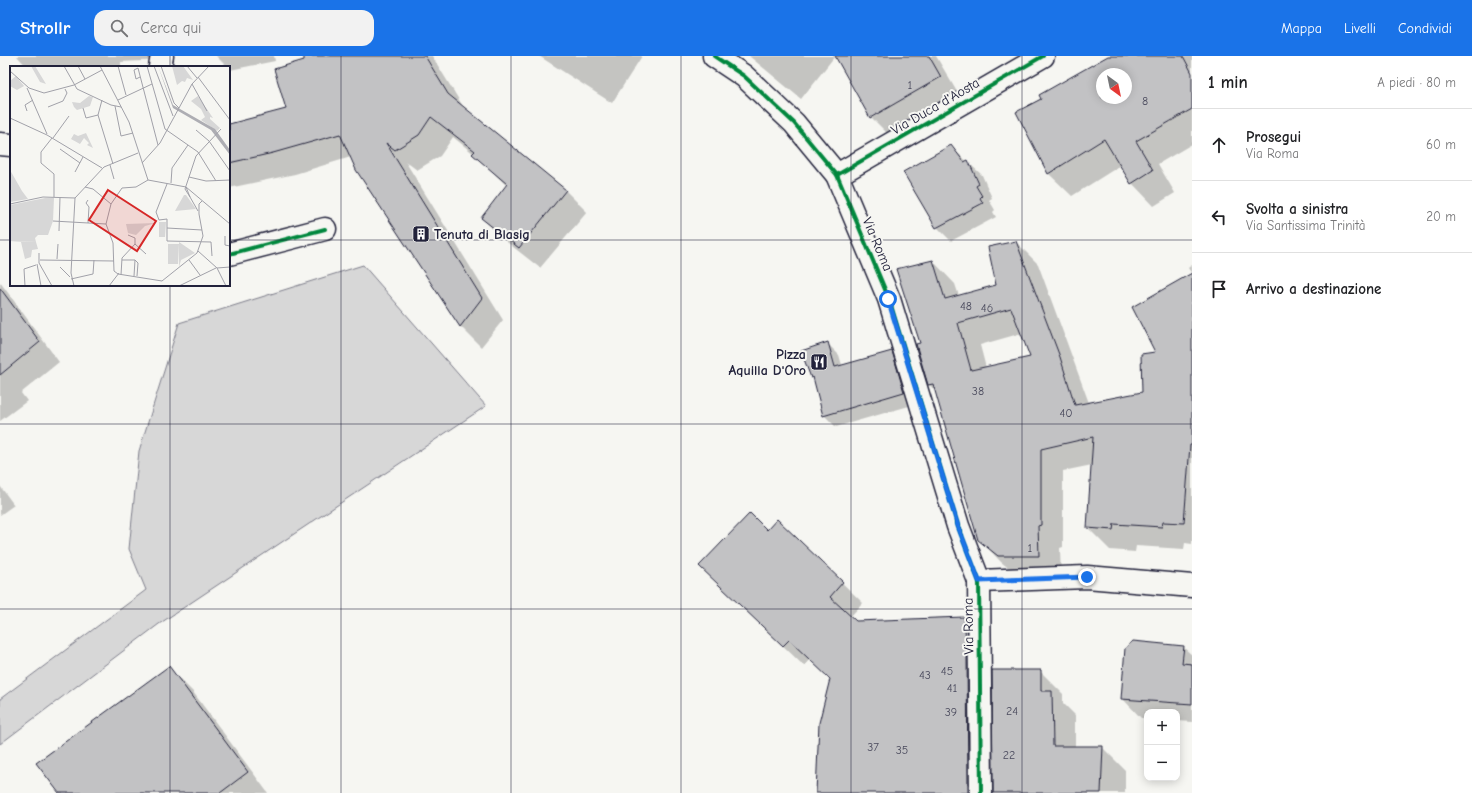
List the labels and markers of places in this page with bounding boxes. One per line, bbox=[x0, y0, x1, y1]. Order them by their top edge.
building icon: Tenuta di Blasig bbox=[411, 224, 431, 244]
place label: Tenuta di Blasig bbox=[434, 226, 530, 243]
place label: Pizza Aquilla D'Oro bbox=[729, 346, 806, 379]
restaurant icon: Pizza Aquilla D'Oro bbox=[809, 352, 829, 372]

